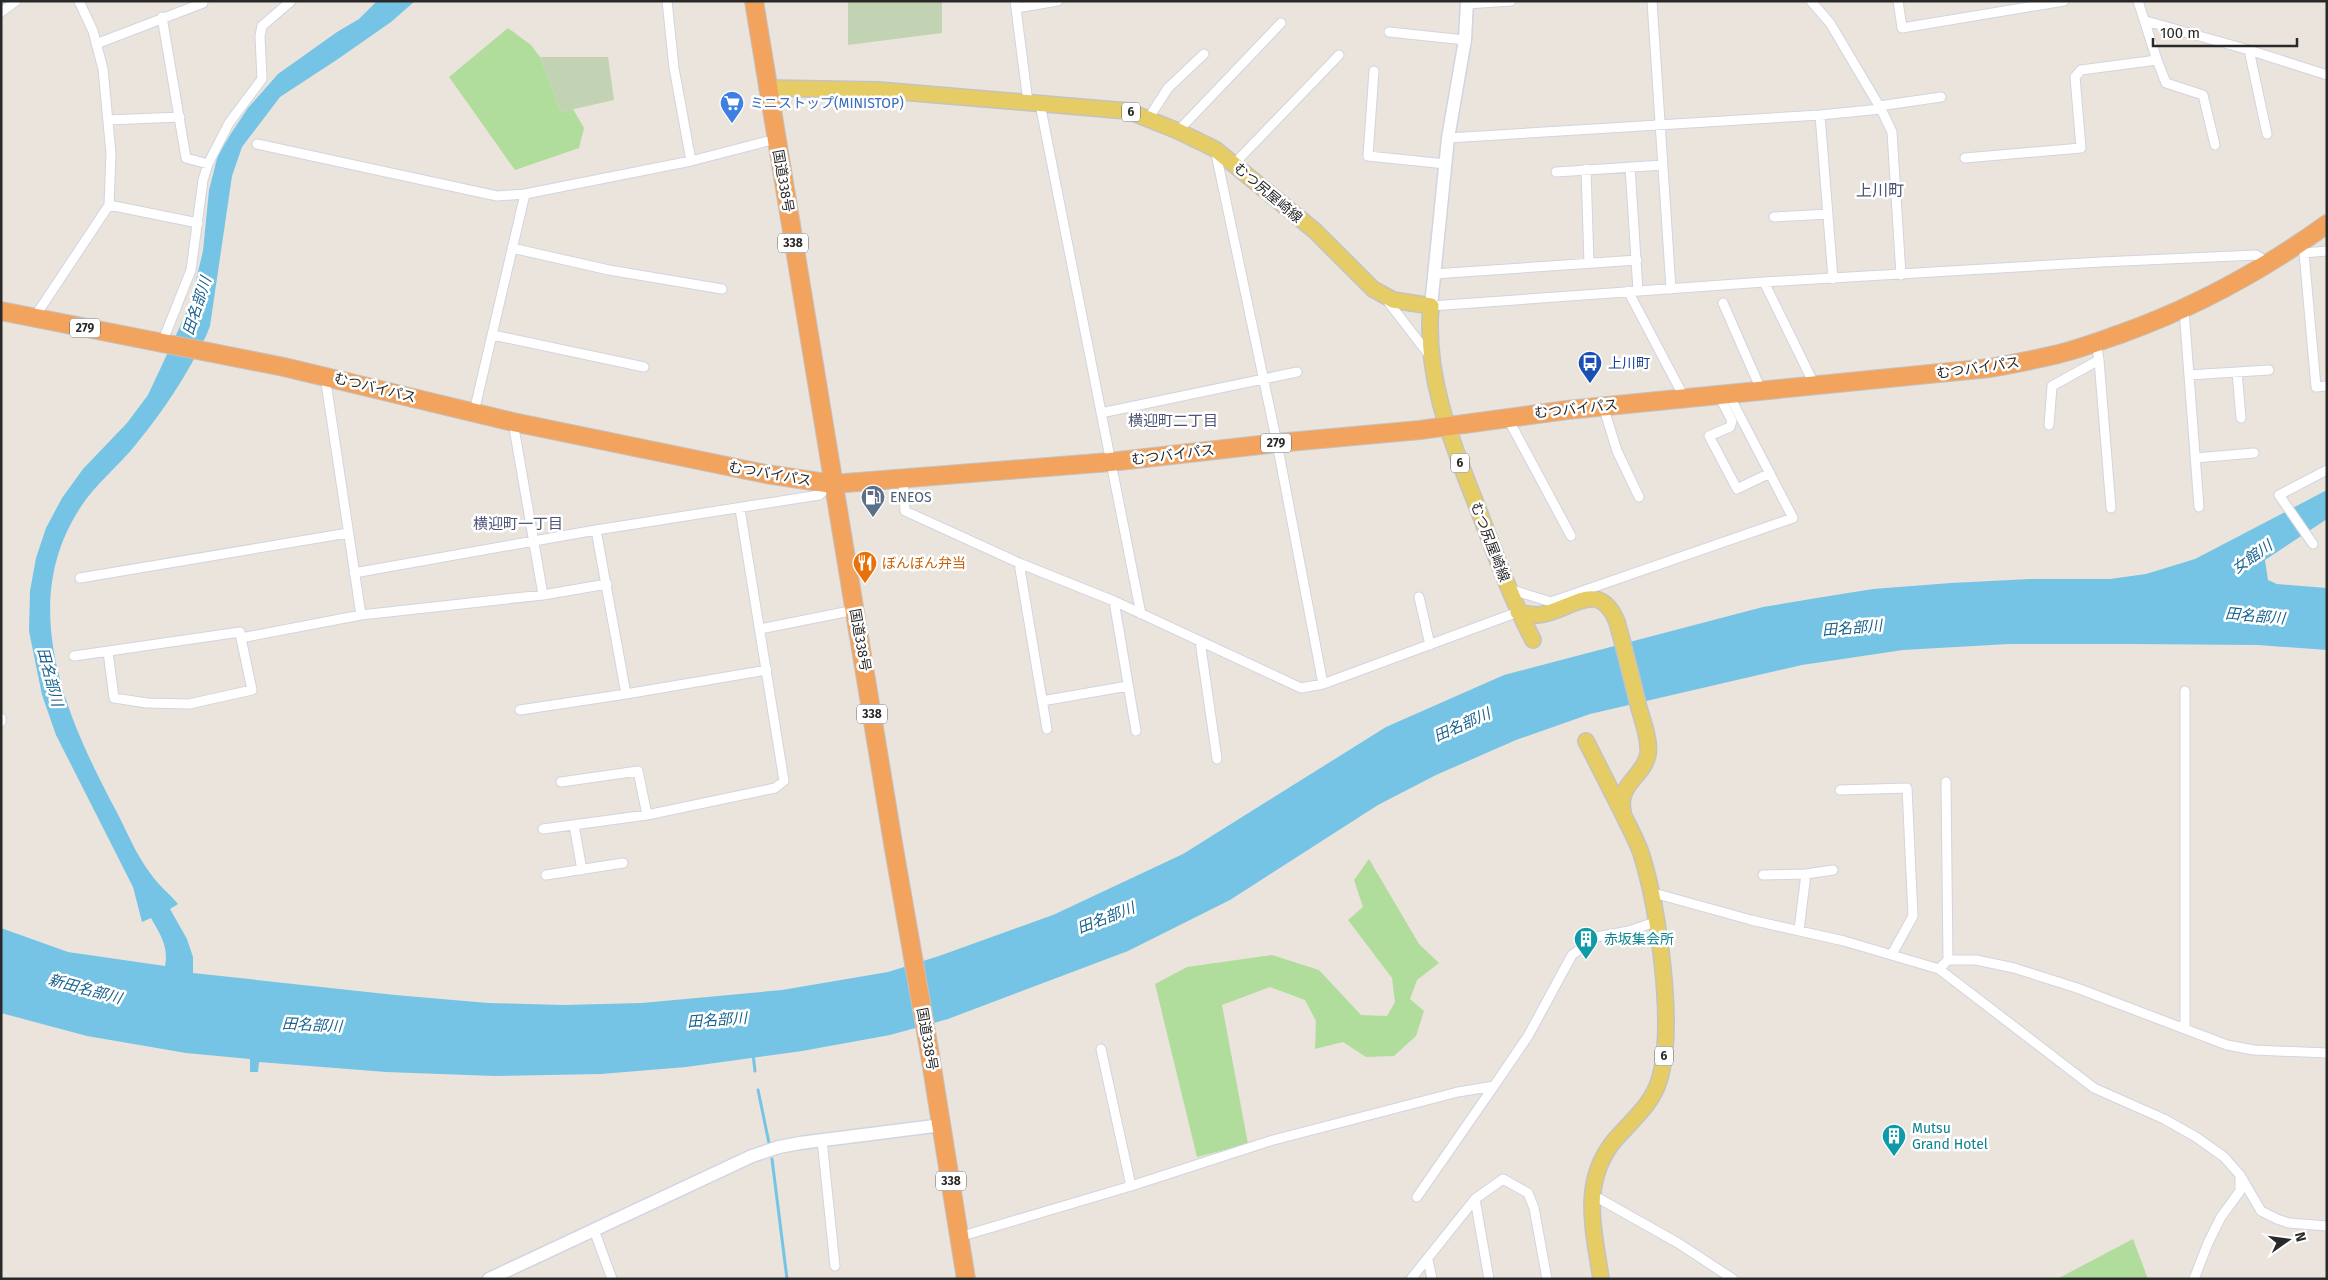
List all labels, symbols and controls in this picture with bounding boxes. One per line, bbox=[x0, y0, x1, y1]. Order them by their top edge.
scale bar bbox=[2153, 15, 2297, 47]
text: 100 m bbox=[2160, 24, 2200, 42]
supermarket icon: ミニストップ(MINISTOP) bbox=[719, 90, 745, 124]
place label: ミニストップ(MINISTOP) bbox=[750, 95, 904, 112]
road number: 6 bbox=[1122, 102, 1140, 121]
street label: 国道338号 bbox=[769, 148, 797, 214]
street label: むつ尻屋崎線 bbox=[1230, 159, 1306, 227]
district label: 上川町 bbox=[1856, 181, 1904, 200]
road number: 338 bbox=[778, 234, 808, 252]
water label: 田名部川 bbox=[179, 273, 215, 337]
road number: 279 bbox=[70, 318, 100, 338]
bus stop icon: 上川町 bbox=[1577, 350, 1603, 384]
street label: むつバイパス bbox=[1935, 354, 2021, 382]
place label: 上川町 bbox=[1608, 355, 1650, 372]
street label: むつバイパス bbox=[332, 370, 418, 406]
street label: むつバイパス bbox=[1533, 396, 1619, 422]
district label: 横迎町二丁目 bbox=[1128, 412, 1218, 430]
road number: 279 bbox=[1261, 433, 1291, 452]
street label: むつバイパス bbox=[1130, 441, 1216, 469]
road number: 6 bbox=[1451, 453, 1469, 472]
street label: むつバイパス bbox=[727, 458, 813, 490]
fuel station icon: ENEOS bbox=[860, 484, 886, 518]
place label: ENEOS bbox=[890, 489, 932, 506]
street label: むつ尻屋崎線 bbox=[1467, 500, 1513, 584]
district label: 横迎町一丁目 bbox=[473, 515, 563, 533]
water label: 女館川 bbox=[2228, 536, 2277, 577]
restaurant icon: ぼんぼん弁当 bbox=[852, 550, 878, 584]
place label: ぼんぼん弁当 bbox=[882, 555, 966, 572]
water label: 田名部川 bbox=[2224, 604, 2288, 628]
street label: 国道338号 bbox=[846, 607, 874, 673]
water label: 田名部川 bbox=[1821, 616, 1885, 640]
water label: 田名部川 bbox=[34, 646, 67, 710]
road number: 338 bbox=[857, 704, 887, 724]
water label: 田名部川 bbox=[1431, 704, 1495, 745]
water label: 田名部川 bbox=[1075, 898, 1139, 937]
building icon: 赤坂集会所 bbox=[1573, 926, 1599, 960]
place label: 赤坂集会所 bbox=[1604, 931, 1674, 948]
water label: 新田名部川 bbox=[46, 971, 125, 1008]
street label: 国道338号 bbox=[913, 1006, 941, 1072]
water label: 田名部川 bbox=[686, 1009, 750, 1031]
water label: 田名部川 bbox=[282, 1014, 344, 1036]
road number: 6 bbox=[1655, 1046, 1673, 1066]
place label: Mutsu Grand Hotel bbox=[1912, 1120, 1988, 1153]
building icon: Mutsu Grand Hotel bbox=[1881, 1123, 1907, 1157]
road number: 338 bbox=[936, 1172, 966, 1190]
north arrow bbox=[2263, 1215, 2313, 1265]
text: N bbox=[2291, 1230, 2310, 1244]

